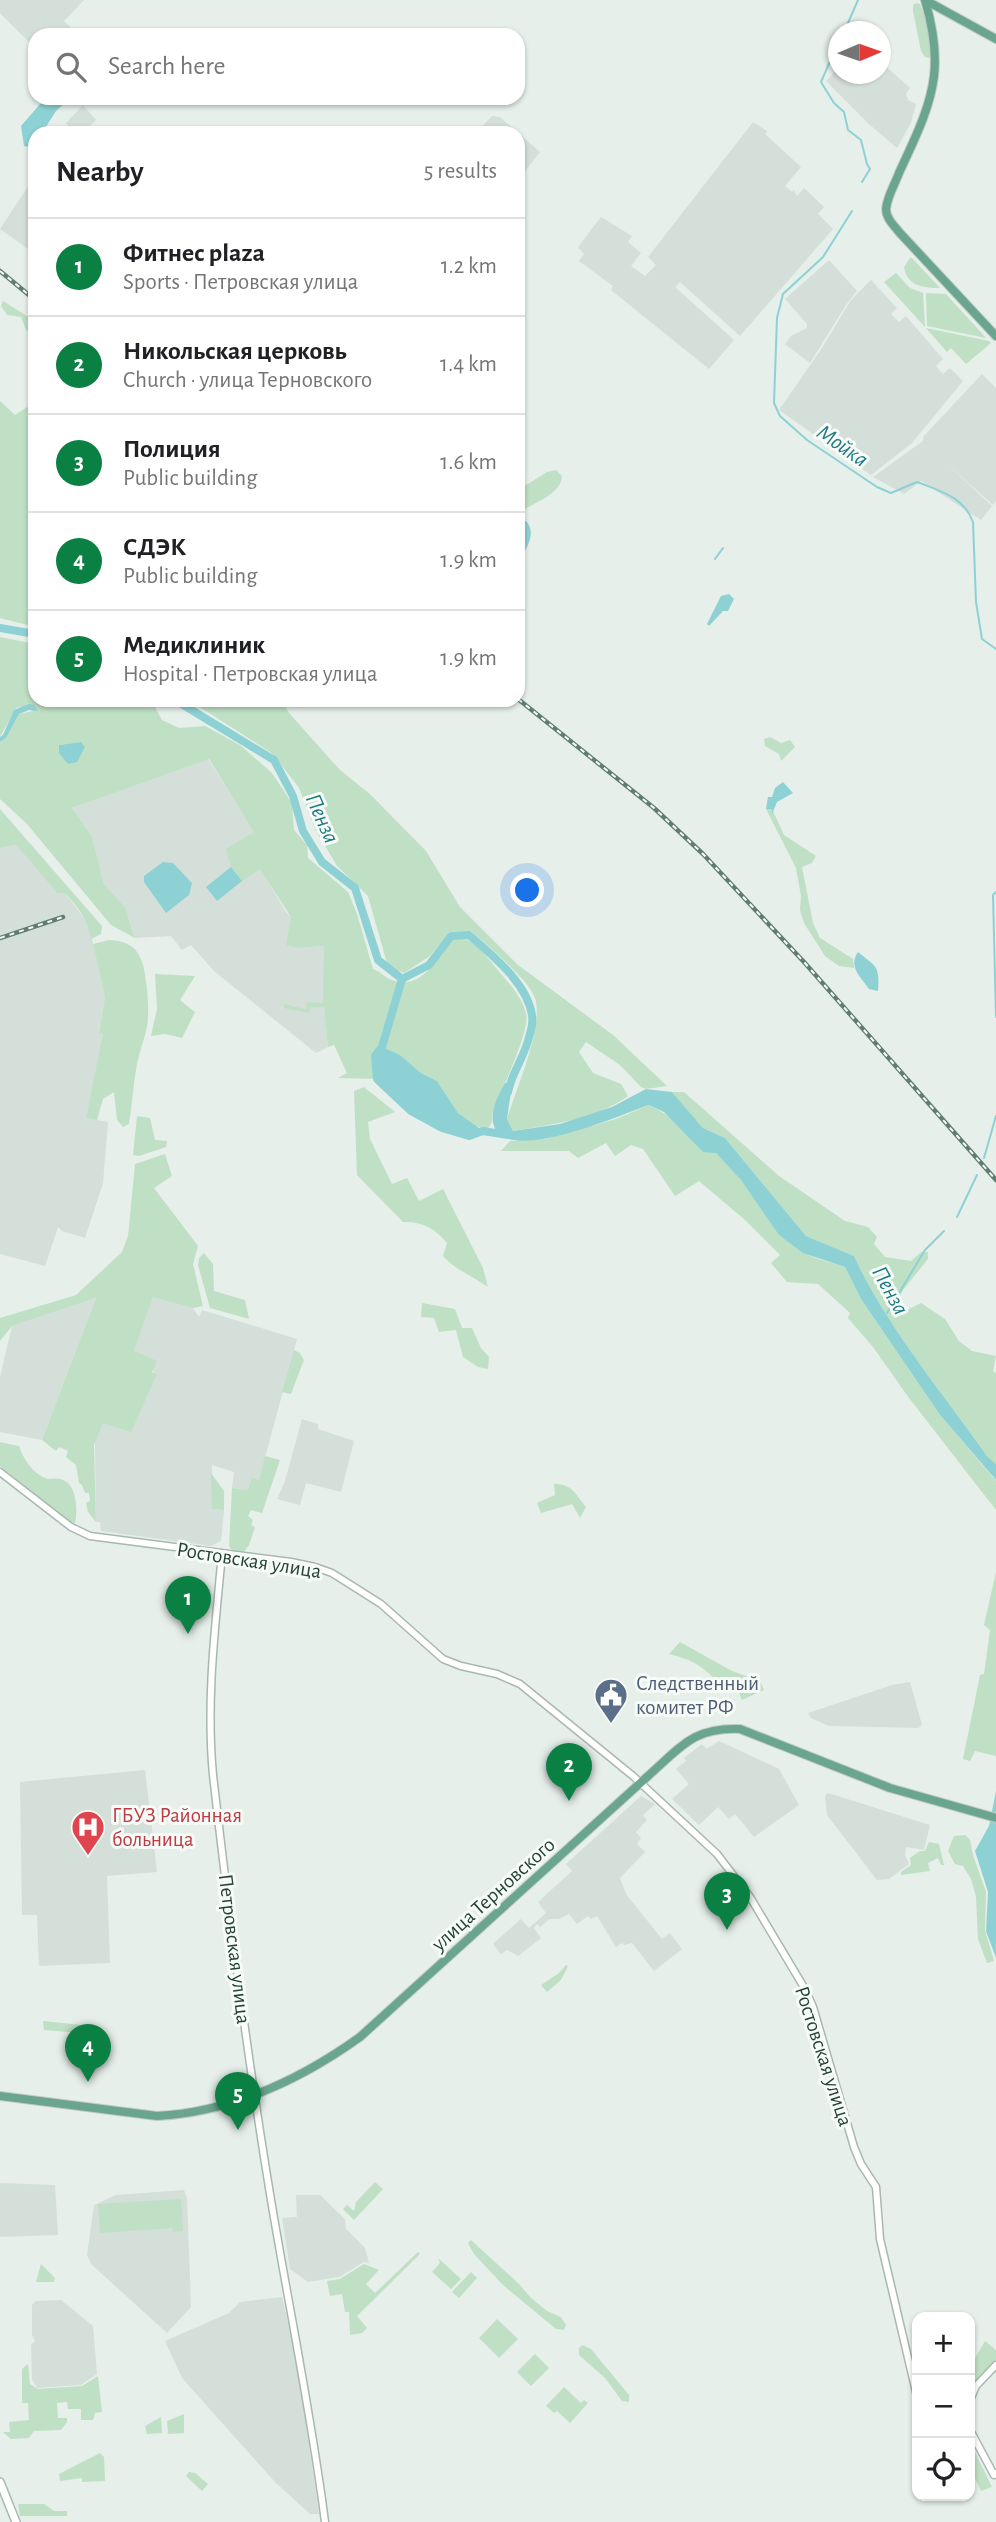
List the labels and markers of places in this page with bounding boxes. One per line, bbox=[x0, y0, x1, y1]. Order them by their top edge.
pin: 1 bbox=[165, 1576, 211, 1634]
place label: Следственный комитет РФ bbox=[636, 1673, 759, 1718]
public building icon: Следственный комитет РФ bbox=[592, 1676, 630, 1725]
pin: 2 bbox=[546, 1743, 592, 1801]
place label: ГБУЗ Районная больница bbox=[112, 1805, 242, 1850]
hospital icon: ГБУЗ Районная больница bbox=[69, 1808, 107, 1857]
pin: 3 bbox=[704, 1872, 750, 1930]
pin: 4 bbox=[65, 2024, 111, 2082]
pin: 5 bbox=[215, 2072, 261, 2130]

